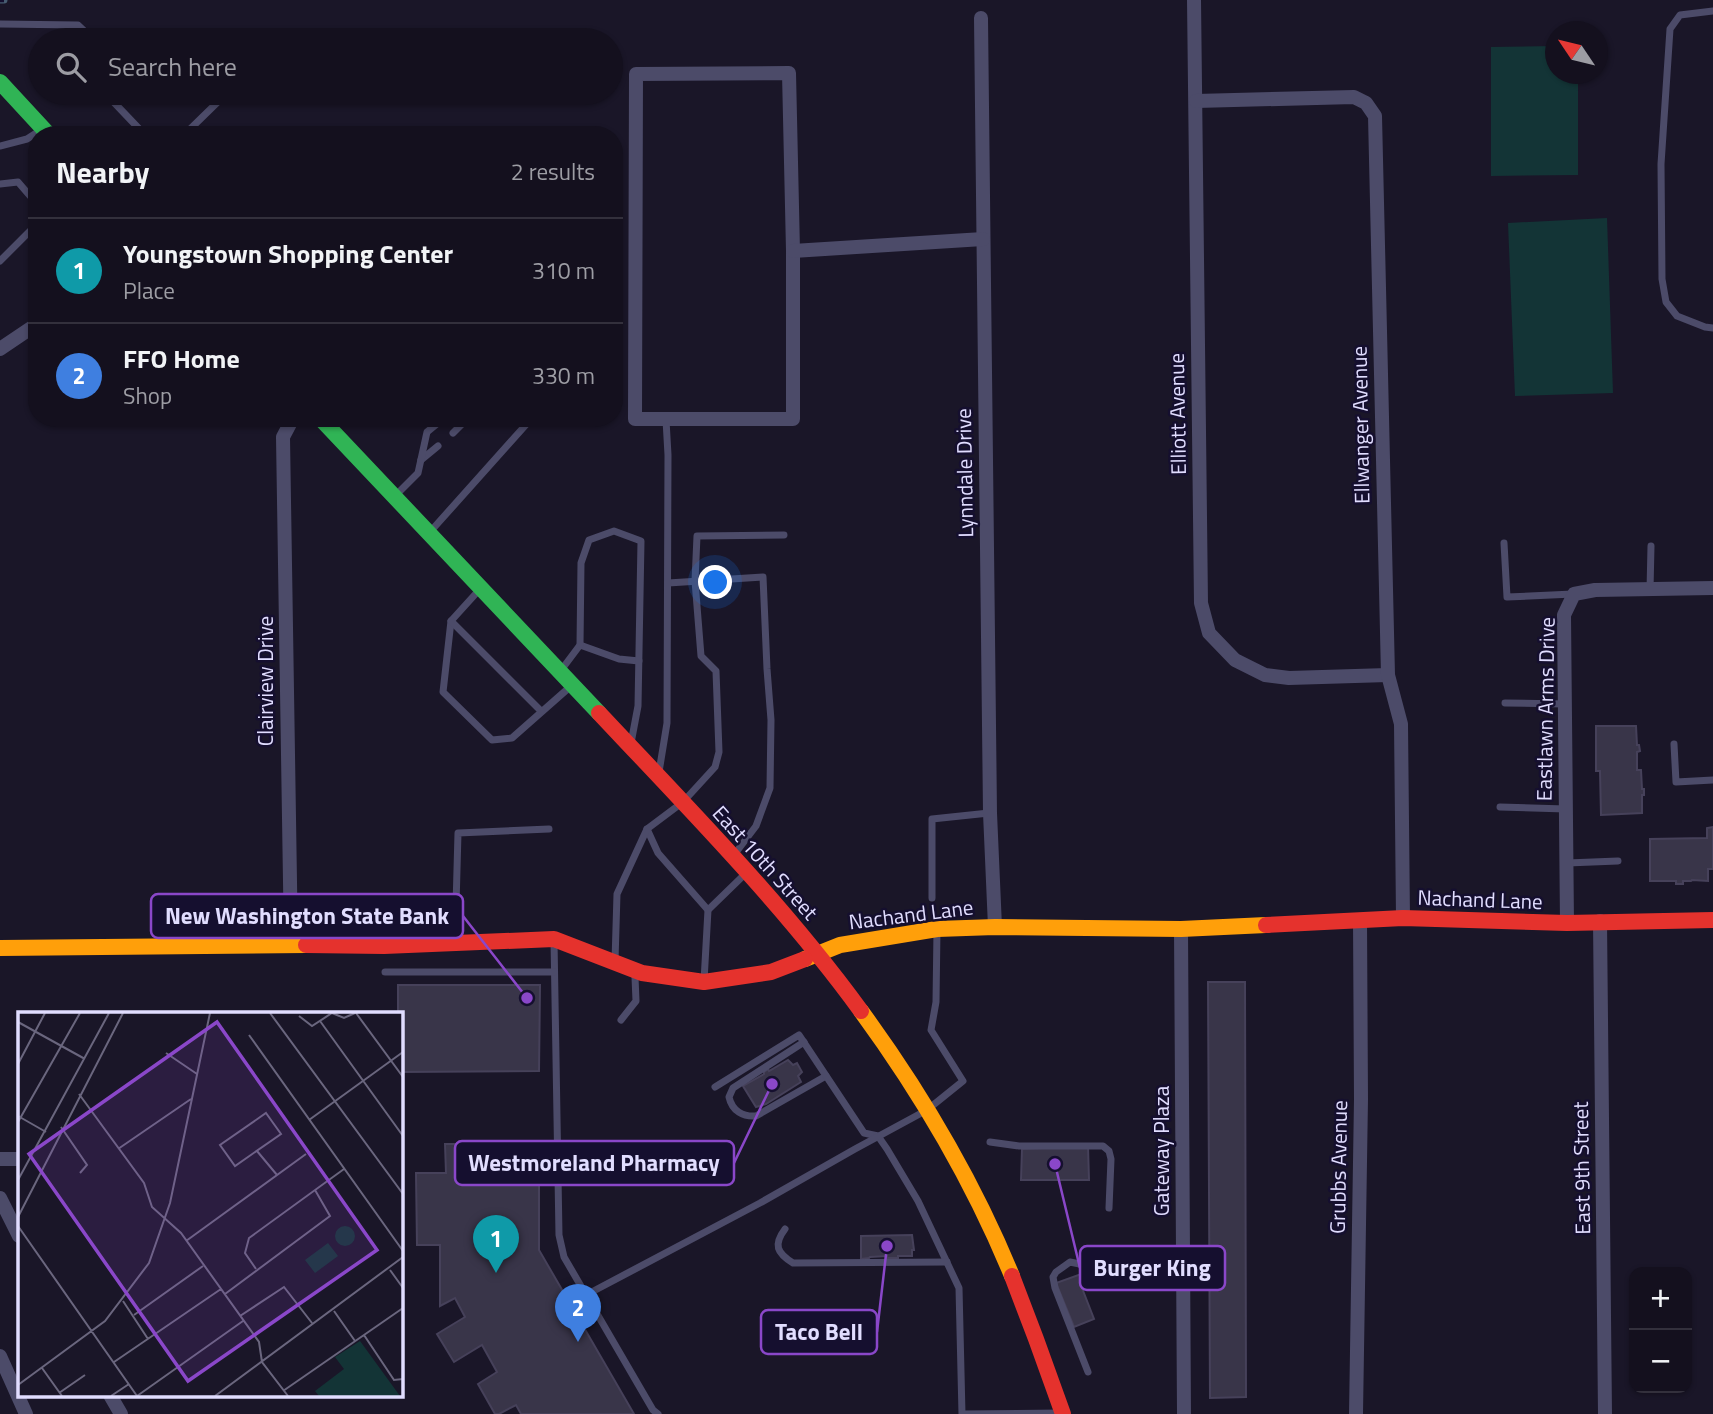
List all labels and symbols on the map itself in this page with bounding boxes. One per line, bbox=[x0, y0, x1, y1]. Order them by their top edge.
north arrow bbox=[1545, 21, 1608, 84]
street label: Ellwanger Avenue bbox=[1343, 346, 1377, 504]
street label: Elliott Avenue bbox=[1160, 353, 1194, 475]
street label: Lynndale Drive bbox=[947, 408, 981, 538]
your location bbox=[698, 565, 732, 599]
street label: Clairview Drive bbox=[249, 616, 281, 746]
street label: Eastlawn Arms Drive bbox=[1527, 617, 1563, 801]
street label: East 10th Street bbox=[705, 798, 827, 927]
street label: Nachand Lane bbox=[1417, 881, 1543, 917]
street label: Nachand Lane bbox=[847, 891, 975, 938]
callout: New Washington State Bank bbox=[151, 894, 463, 938]
text: New Washington State Bank bbox=[165, 898, 449, 933]
inset map bbox=[18, 1012, 402, 1396]
street label: Gateway Plaza bbox=[1145, 1085, 1177, 1216]
street label: Grubbs Avenue bbox=[1321, 1100, 1355, 1234]
street label: East 9th Street bbox=[1564, 1101, 1598, 1235]
callout: Westmoreland Pharmacy bbox=[455, 1141, 734, 1185]
text: Westmoreland Pharmacy bbox=[468, 1145, 720, 1180]
pin: 1 bbox=[473, 1215, 519, 1273]
callout: Burger King bbox=[1080, 1246, 1225, 1290]
text: Burger King bbox=[1093, 1250, 1211, 1285]
pin: 2 bbox=[555, 1284, 601, 1342]
callout: Taco Bell bbox=[761, 1310, 877, 1354]
text: Taco Bell bbox=[775, 1314, 863, 1349]

